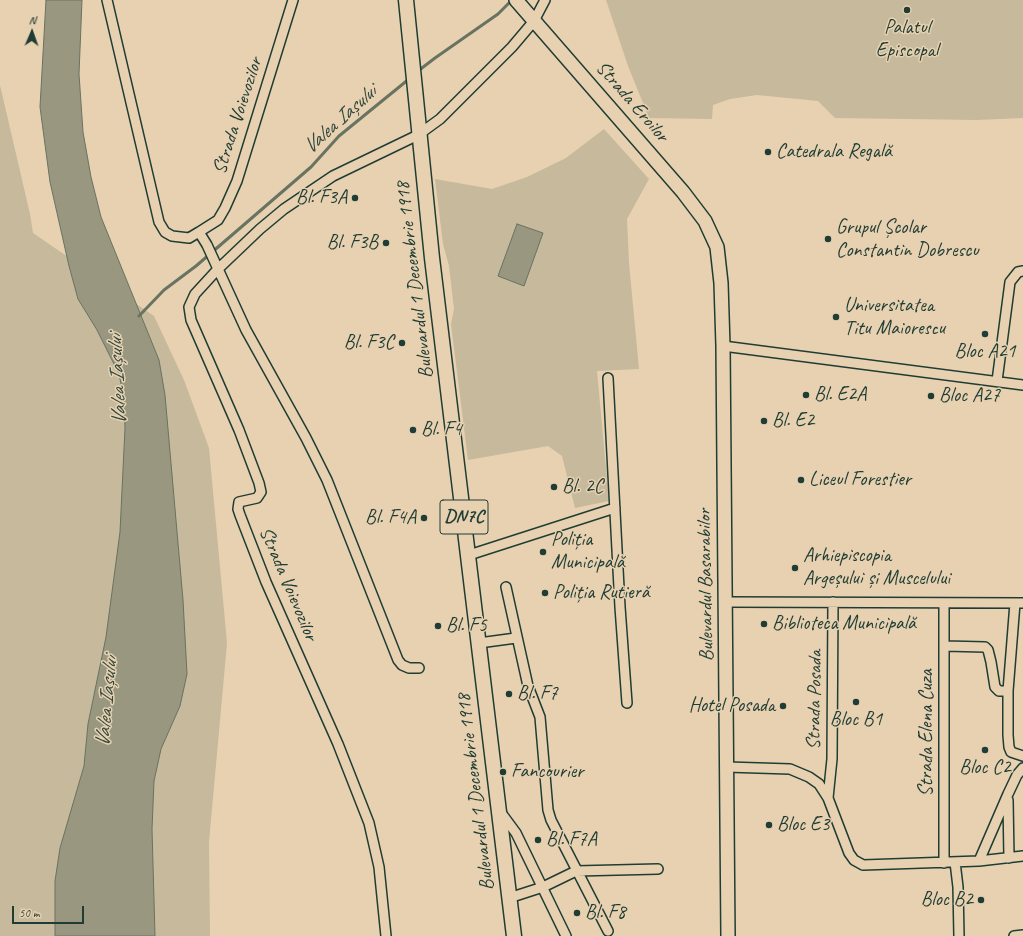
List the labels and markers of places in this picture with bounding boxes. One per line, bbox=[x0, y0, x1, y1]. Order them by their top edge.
marker: Palatul Episcopal bbox=[902, 5, 912, 15]
place label: Palatul Episcopal bbox=[876, 16, 938, 63]
place label: Catedrala Regală bbox=[776, 140, 892, 164]
marker: Catedrala Regală bbox=[763, 147, 773, 157]
place label: Bl. F3A bbox=[296, 186, 347, 210]
marker: Bl. F3A bbox=[350, 193, 360, 203]
place label: Grupul Școlar Constantin Dobrescu bbox=[836, 216, 979, 263]
place label: Bl. F3B bbox=[327, 231, 378, 255]
marker: Grupul Școlar Constantin Dobrescu bbox=[823, 234, 833, 244]
marker: Bl. F3B bbox=[381, 238, 391, 248]
place label: Universitatea Titu Maiorescu bbox=[844, 294, 945, 341]
marker: Universitatea Titu Maiorescu bbox=[831, 312, 841, 322]
marker: Bloc A21 bbox=[980, 329, 990, 339]
place label: Bl. F3C bbox=[344, 331, 394, 355]
marker: Bl. F3C bbox=[397, 338, 407, 348]
place label: Bloc A21 bbox=[955, 340, 1015, 364]
place label: Bl. E2A bbox=[814, 383, 866, 407]
place label: Bloc A27 bbox=[939, 384, 1000, 408]
marker: Bl. E2A bbox=[801, 390, 811, 400]
marker: Bloc A27 bbox=[926, 391, 936, 401]
place label: Bl. E2 bbox=[772, 409, 814, 433]
marker: Bl. E2 bbox=[759, 416, 769, 426]
place label: Bl. F4 bbox=[421, 418, 462, 442]
marker: Bl. F4 bbox=[408, 425, 418, 435]
place label: Liceul Forestier bbox=[809, 468, 911, 492]
place label: Bl. 2C bbox=[562, 475, 603, 499]
marker: Liceul Forestier bbox=[796, 475, 806, 485]
marker: Bl. 2C bbox=[549, 482, 559, 492]
place label: Bl. F4A bbox=[365, 506, 416, 530]
marker: Bl. F4A bbox=[419, 513, 429, 523]
place label: Poliția Municipală bbox=[551, 528, 625, 575]
place label: Arhiepiscopia Argeșului și Muscelului bbox=[803, 544, 950, 591]
marker: Poliția Municipală bbox=[538, 547, 548, 557]
marker: Arhiepiscopia Argeșului și Muscelului bbox=[790, 563, 800, 573]
place label: Poliția Rutieră bbox=[553, 581, 649, 605]
marker: Poliția Rutieră bbox=[540, 588, 550, 598]
place label: Biblioteca Municipală bbox=[772, 612, 916, 636]
place label: Bl. F5 bbox=[446, 614, 487, 638]
marker: Biblioteca Municipală bbox=[759, 619, 769, 629]
marker: Bl. F5 bbox=[433, 621, 443, 631]
place label: Bl. F7 bbox=[517, 682, 558, 706]
marker: Bl. F7 bbox=[504, 689, 514, 699]
place label: Hotel Posada bbox=[689, 694, 775, 718]
marker: Bloc B1 bbox=[851, 697, 861, 707]
marker: Hotel Posada bbox=[778, 701, 788, 711]
place label: Bloc B1 bbox=[830, 708, 882, 732]
marker: Bloc C2 bbox=[980, 745, 990, 755]
place label: Bloc C2 bbox=[959, 756, 1011, 780]
place label: Fancourier bbox=[511, 760, 583, 784]
marker: Fancourier bbox=[498, 767, 508, 777]
place label: Bloc E3 bbox=[777, 813, 829, 837]
marker: Bloc E3 bbox=[764, 820, 774, 830]
place label: Bl. F7A bbox=[546, 828, 597, 852]
marker: Bl. F7A bbox=[533, 835, 543, 845]
place label: Bloc B2 bbox=[921, 888, 973, 912]
marker: Bloc B2 bbox=[976, 895, 986, 905]
place label: Bl. F8 bbox=[585, 901, 626, 925]
marker: Bl. F8 bbox=[572, 908, 582, 918]

